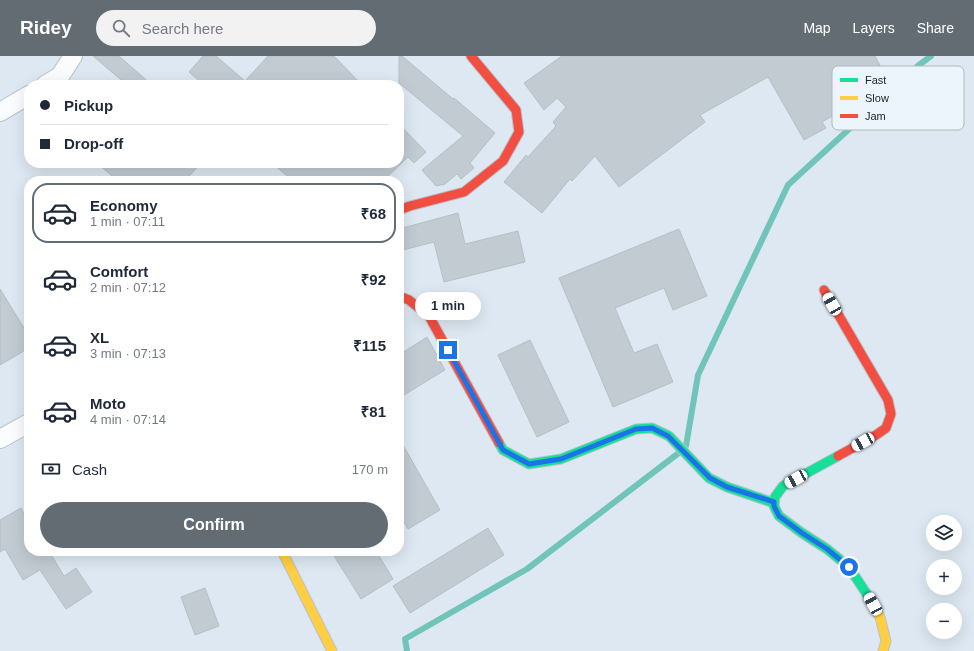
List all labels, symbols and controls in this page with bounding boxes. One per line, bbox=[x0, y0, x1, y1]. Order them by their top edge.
search box bbox=[96, 10, 376, 46]
text: Ridey bbox=[20, 17, 72, 38]
icon: search bbox=[110, 17, 132, 39]
text: Search here bbox=[142, 20, 223, 37]
text: Map bbox=[803, 20, 831, 36]
text: Layers bbox=[853, 20, 895, 36]
text: Share bbox=[917, 20, 954, 36]
legend bbox=[832, 66, 964, 130]
text: Fast bbox=[865, 74, 886, 86]
text: Slow bbox=[865, 92, 889, 104]
text: Pickup bbox=[64, 97, 113, 114]
text: Jam bbox=[865, 110, 886, 122]
text: Drop-off bbox=[64, 135, 123, 152]
icon: car bbox=[42, 195, 78, 231]
text: Economy bbox=[90, 197, 158, 214]
text: ₹68 bbox=[361, 205, 386, 222]
text: 1 min · 07:11 bbox=[90, 214, 165, 229]
icon: car bbox=[42, 261, 78, 297]
text: Comfort bbox=[90, 263, 148, 280]
text: ₹92 bbox=[361, 271, 386, 288]
text: 2 min · 07:12 bbox=[90, 280, 166, 295]
car bbox=[821, 291, 843, 317]
callout: 1 min bbox=[415, 292, 481, 320]
text: 1 min bbox=[431, 298, 465, 313]
icon: car bbox=[42, 327, 78, 363]
text: XL bbox=[90, 329, 109, 346]
text: ₹115 bbox=[353, 337, 386, 354]
route end bbox=[439, 341, 457, 359]
text: 3 min · 07:13 bbox=[90, 346, 166, 361]
icon: car bbox=[42, 393, 78, 429]
text: Moto bbox=[90, 395, 126, 412]
text: ₹81 bbox=[361, 403, 386, 420]
text: 4 min · 07:14 bbox=[90, 412, 166, 427]
car bbox=[850, 431, 876, 453]
icon: cash bbox=[40, 458, 62, 480]
text: Cash bbox=[72, 461, 107, 478]
text: 170 m bbox=[352, 462, 388, 477]
car bbox=[783, 468, 809, 490]
button: Confirm bbox=[40, 502, 388, 548]
map controls bbox=[926, 515, 962, 639]
button: layers bbox=[926, 515, 962, 551]
route start bbox=[840, 558, 858, 576]
button: + bbox=[926, 559, 962, 595]
car bbox=[862, 591, 884, 617]
button: − bbox=[926, 603, 962, 639]

